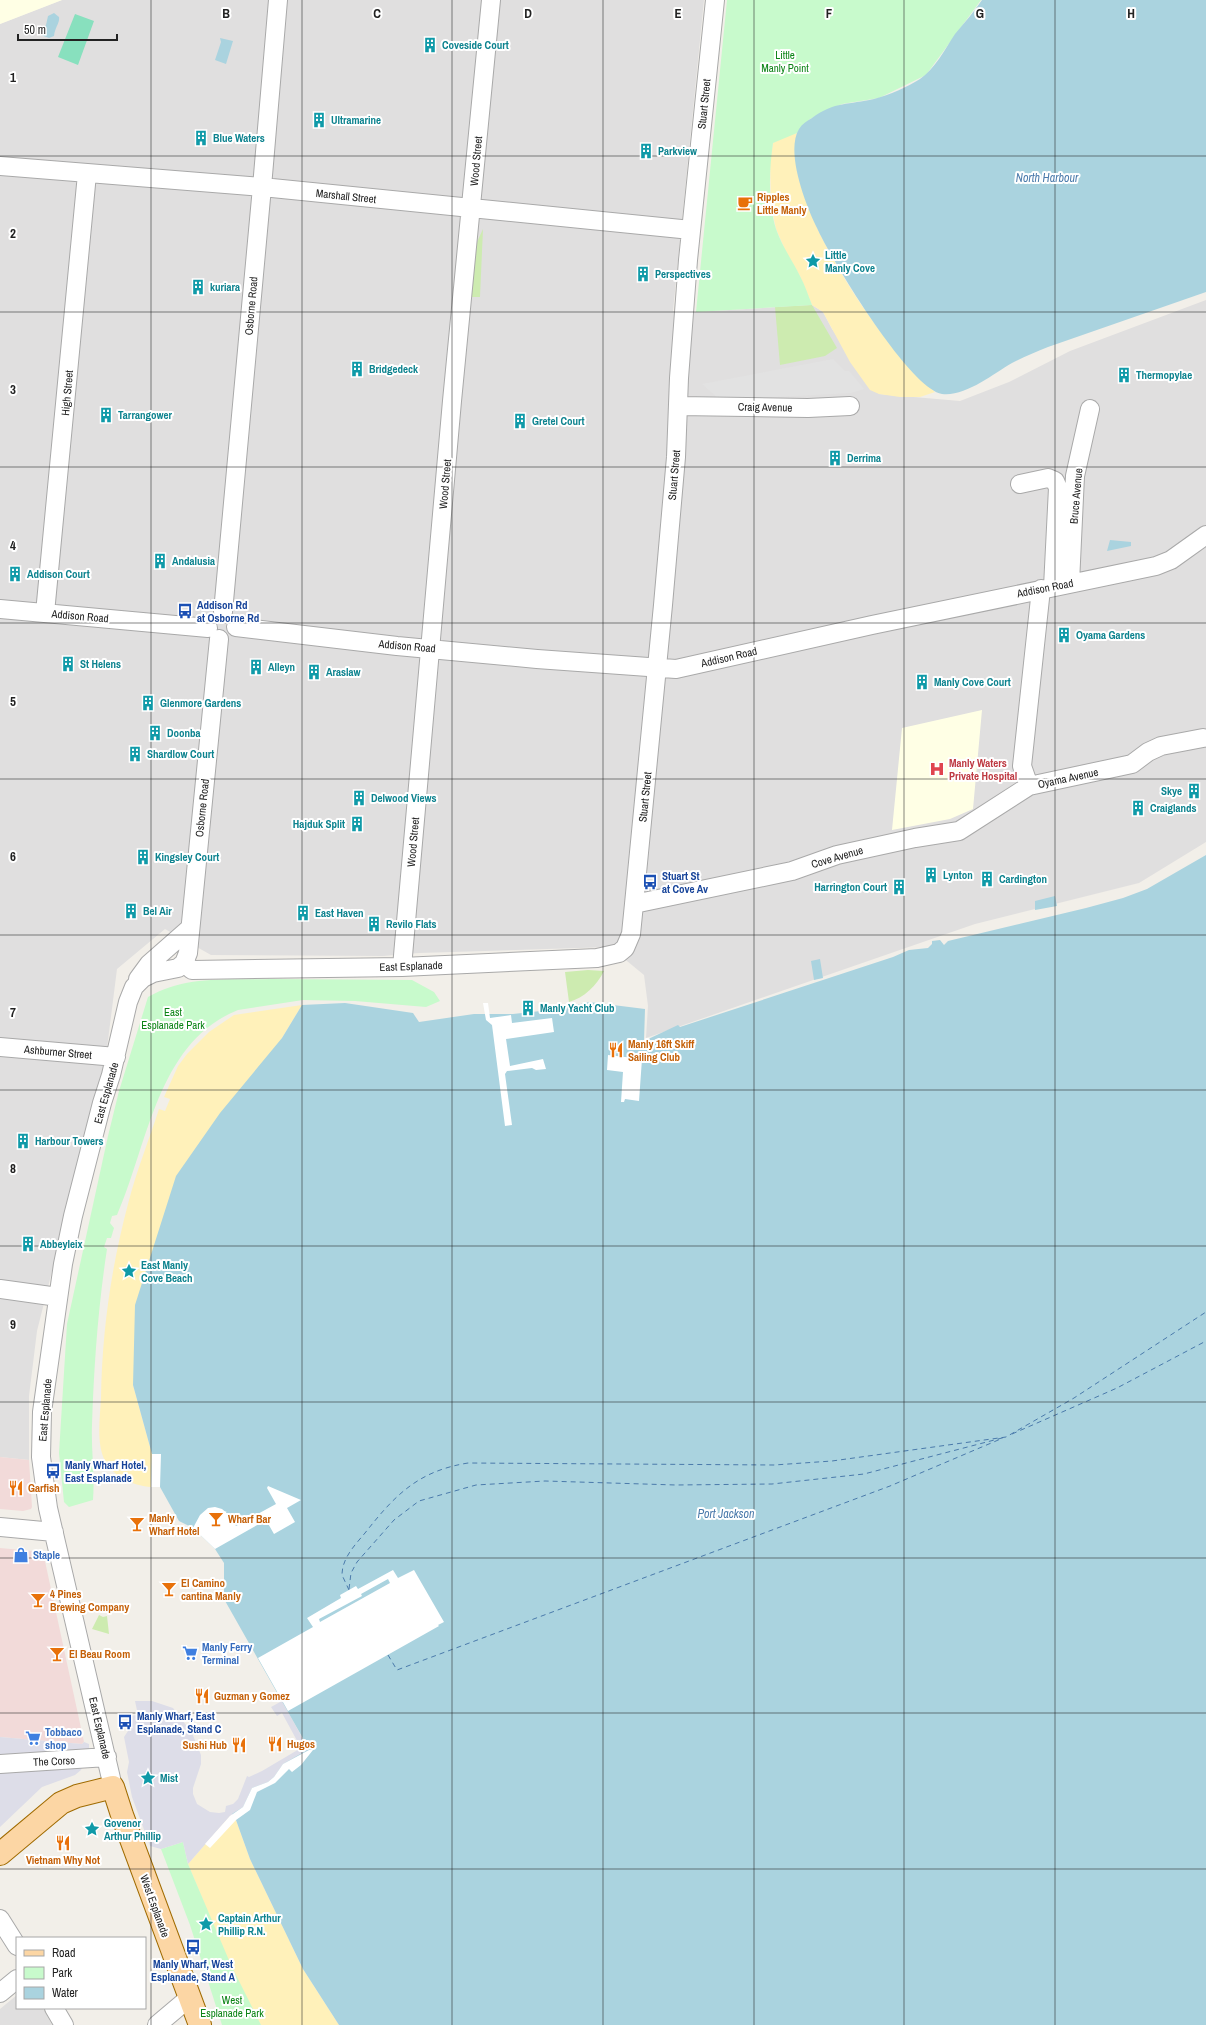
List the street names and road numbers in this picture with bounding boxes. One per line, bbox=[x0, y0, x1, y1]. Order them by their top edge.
street label: Stuart Street bbox=[694, 78, 714, 130]
street label: Wood Street bbox=[467, 135, 485, 187]
street label: Marshall Street bbox=[315, 186, 377, 206]
street label: Osborne Road bbox=[241, 276, 261, 336]
street label: High Street bbox=[58, 369, 76, 416]
street label: Craig Avenue bbox=[738, 400, 792, 414]
street label: Stuart Street bbox=[665, 449, 683, 501]
street label: Wood Street bbox=[436, 458, 454, 510]
street label: Bruce Avenue bbox=[1067, 467, 1085, 525]
street label: Addison Road bbox=[1015, 576, 1074, 601]
street label: Addison Road bbox=[50, 606, 109, 625]
street label: Addison Road bbox=[377, 636, 436, 655]
street label: Addison Road bbox=[699, 644, 758, 670]
street label: Oyama Avenue bbox=[1036, 765, 1100, 791]
street label: Stuart Street bbox=[635, 771, 655, 823]
street label: Osborne Road bbox=[192, 778, 212, 838]
street label: Wood Street bbox=[404, 816, 422, 868]
street label: Cove Avenue bbox=[809, 843, 865, 871]
street label: East Esplanade bbox=[379, 958, 443, 974]
street label: Ashburner Street bbox=[22, 1042, 93, 1062]
street label: East Esplanade bbox=[91, 1061, 121, 1125]
street label: East Esplanade bbox=[35, 1378, 55, 1442]
street label: East Esplanade bbox=[86, 1696, 114, 1760]
street label: The Corso bbox=[33, 1753, 75, 1769]
street label: West Esplanade bbox=[137, 1873, 173, 1939]

